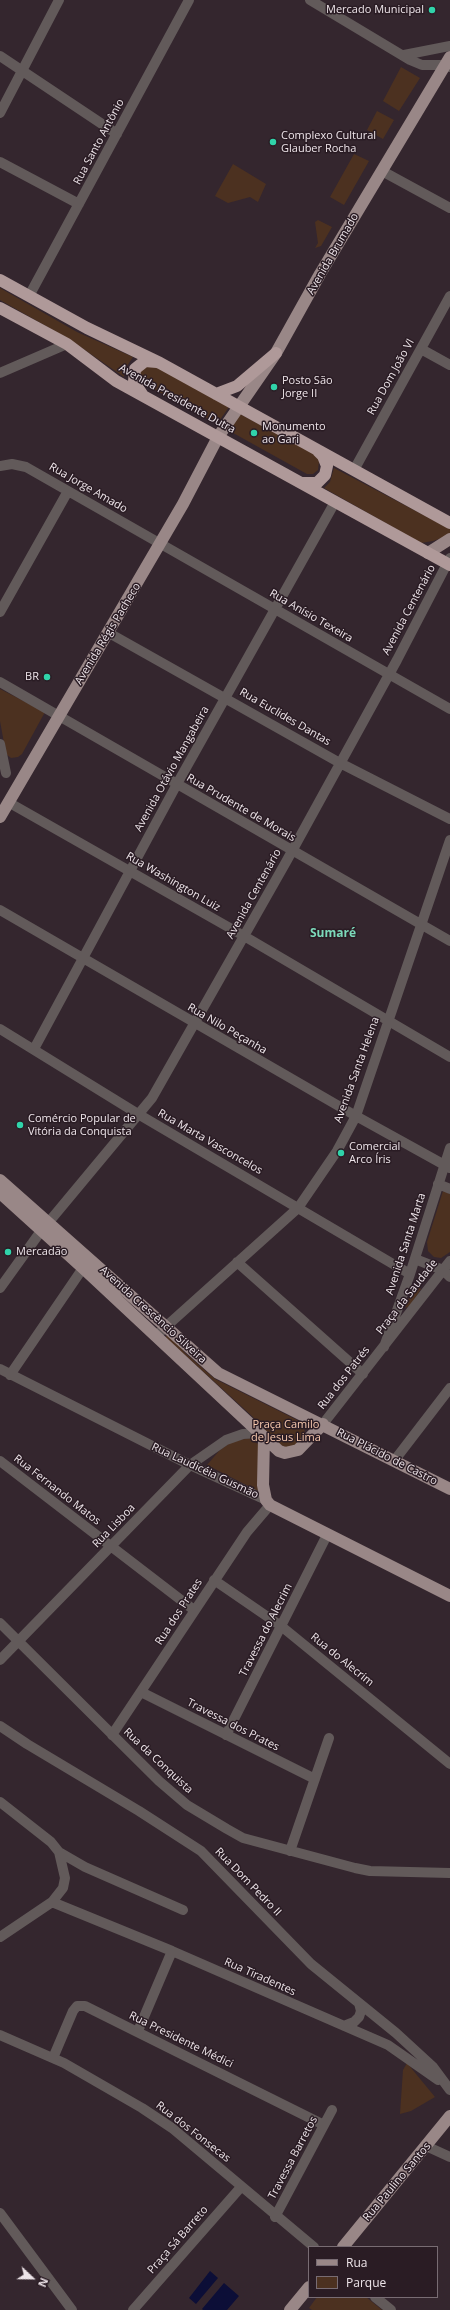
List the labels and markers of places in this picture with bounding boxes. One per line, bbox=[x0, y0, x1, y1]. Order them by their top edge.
place label: Mercado Municipal bbox=[326, 3, 424, 17]
marker: Mercado Municipal bbox=[427, 5, 437, 15]
place label: Complexo Cultural Glauber Rocha bbox=[281, 129, 376, 155]
marker: Complexo Cultural Glauber Rocha bbox=[268, 137, 278, 147]
place label: Posto São Jorge II bbox=[282, 374, 333, 400]
marker: Posto São Jorge II bbox=[269, 382, 279, 392]
place label: Monumento ao Gari bbox=[262, 420, 326, 446]
marker: Monumento ao Gari bbox=[249, 428, 259, 438]
place label: BR bbox=[25, 670, 39, 684]
marker: BR bbox=[42, 672, 52, 682]
place label: Comércio Popular de Vitória da Conquista bbox=[28, 1112, 136, 1138]
marker: Comércio Popular de Vitória da Conquista bbox=[15, 1120, 25, 1130]
place label: Comercial Arco Íris bbox=[349, 1140, 400, 1166]
marker: Comercial Arco Íris bbox=[336, 1148, 346, 1158]
place label: Mercadão bbox=[16, 1245, 67, 1259]
marker: Mercadão bbox=[3, 1247, 13, 1257]

